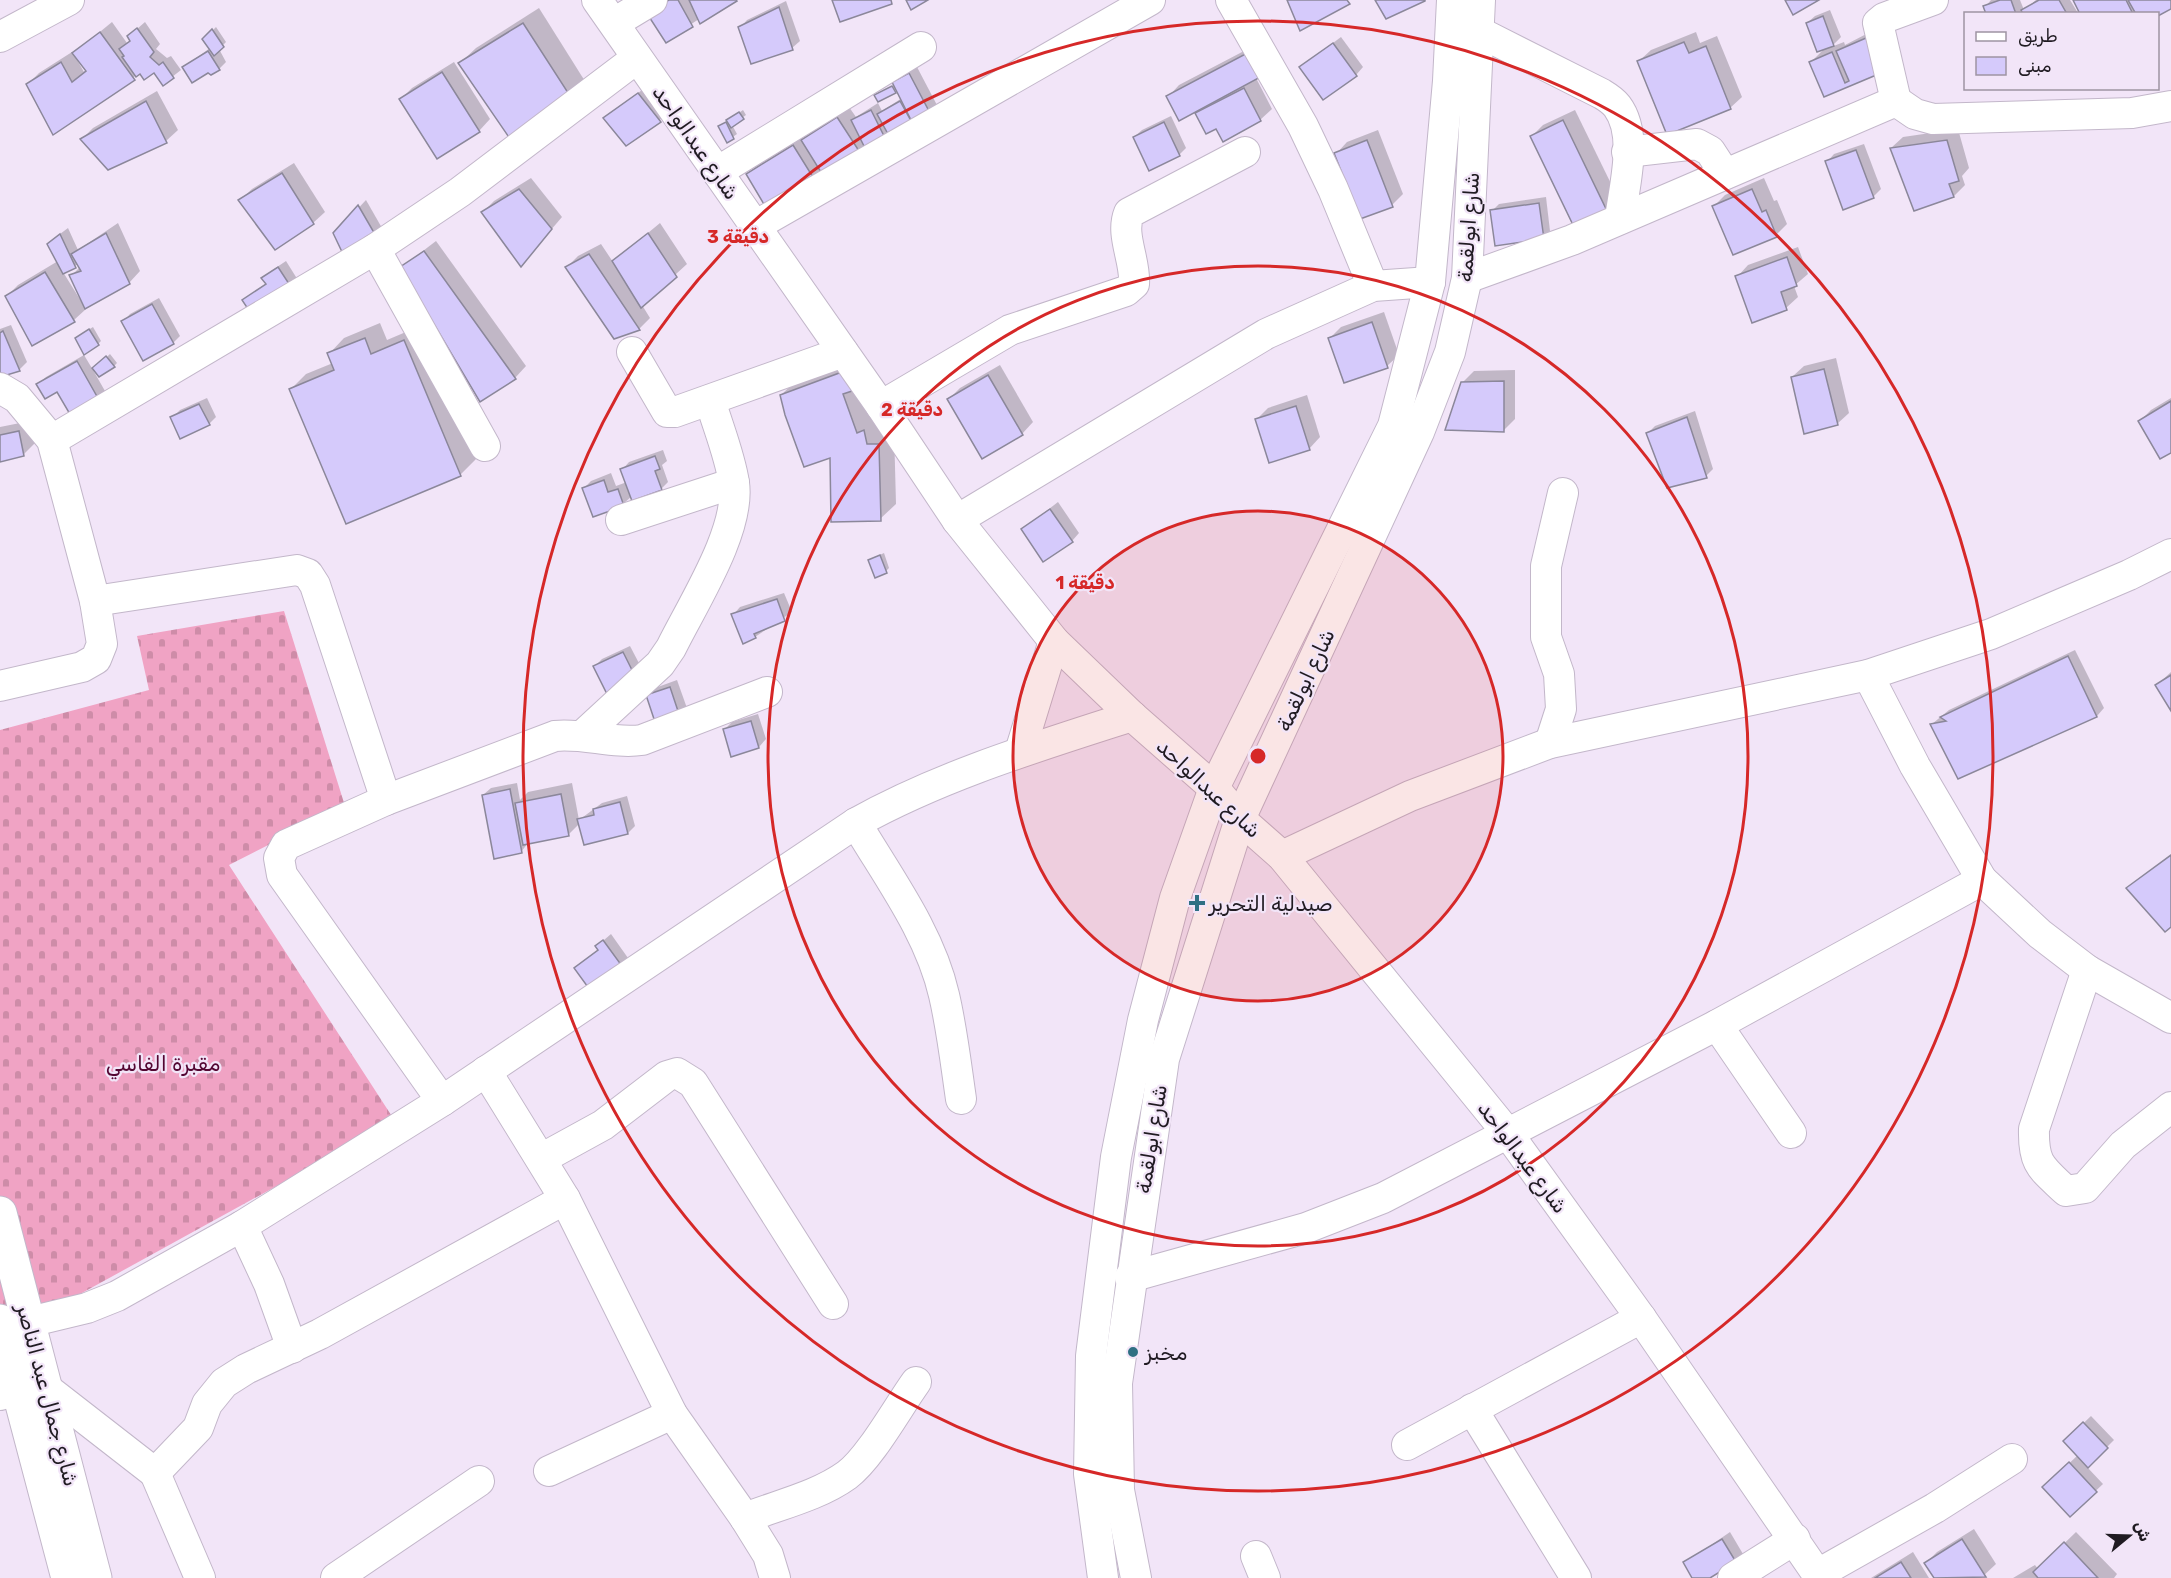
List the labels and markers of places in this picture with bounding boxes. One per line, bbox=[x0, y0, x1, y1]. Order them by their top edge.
centre of rings bbox=[1248, 746, 1268, 766]
place label: صيدلية التحرير bbox=[1207, 891, 1333, 916]
marker: صيدلية التحرير bbox=[1190, 896, 1204, 910]
place label: مخبز bbox=[1143, 1340, 1187, 1365]
marker: مخبز bbox=[1126, 1345, 1140, 1359]

